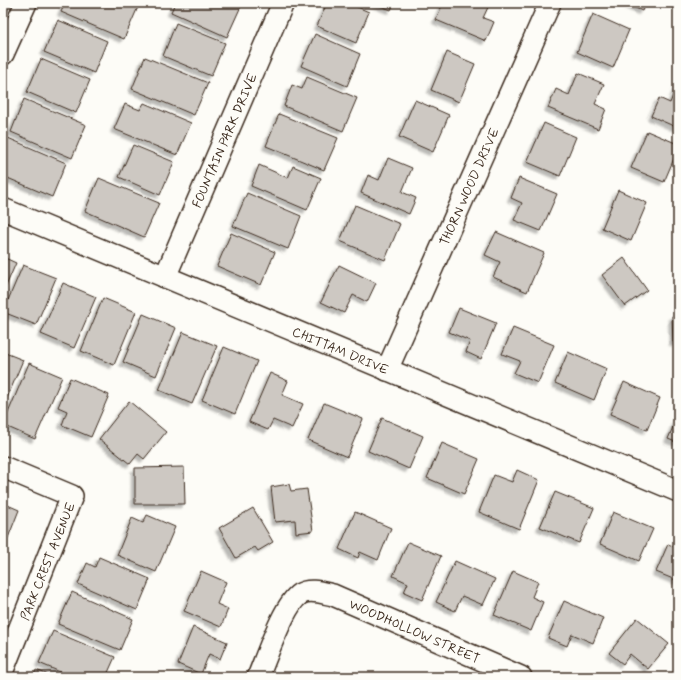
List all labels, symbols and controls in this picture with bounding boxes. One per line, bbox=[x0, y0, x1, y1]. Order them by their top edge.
street label: FOUNTAIN PARK DRIVE bbox=[189, 71, 262, 211]
street label: THORN WOOD DRIVE bbox=[436, 125, 504, 248]
street label: CHITTAM DRIVE bbox=[289, 324, 391, 379]
street label: PARK CREST AVENUE bbox=[17, 500, 80, 623]
street label: WOODHOLLOW STREET bbox=[346, 596, 483, 668]

